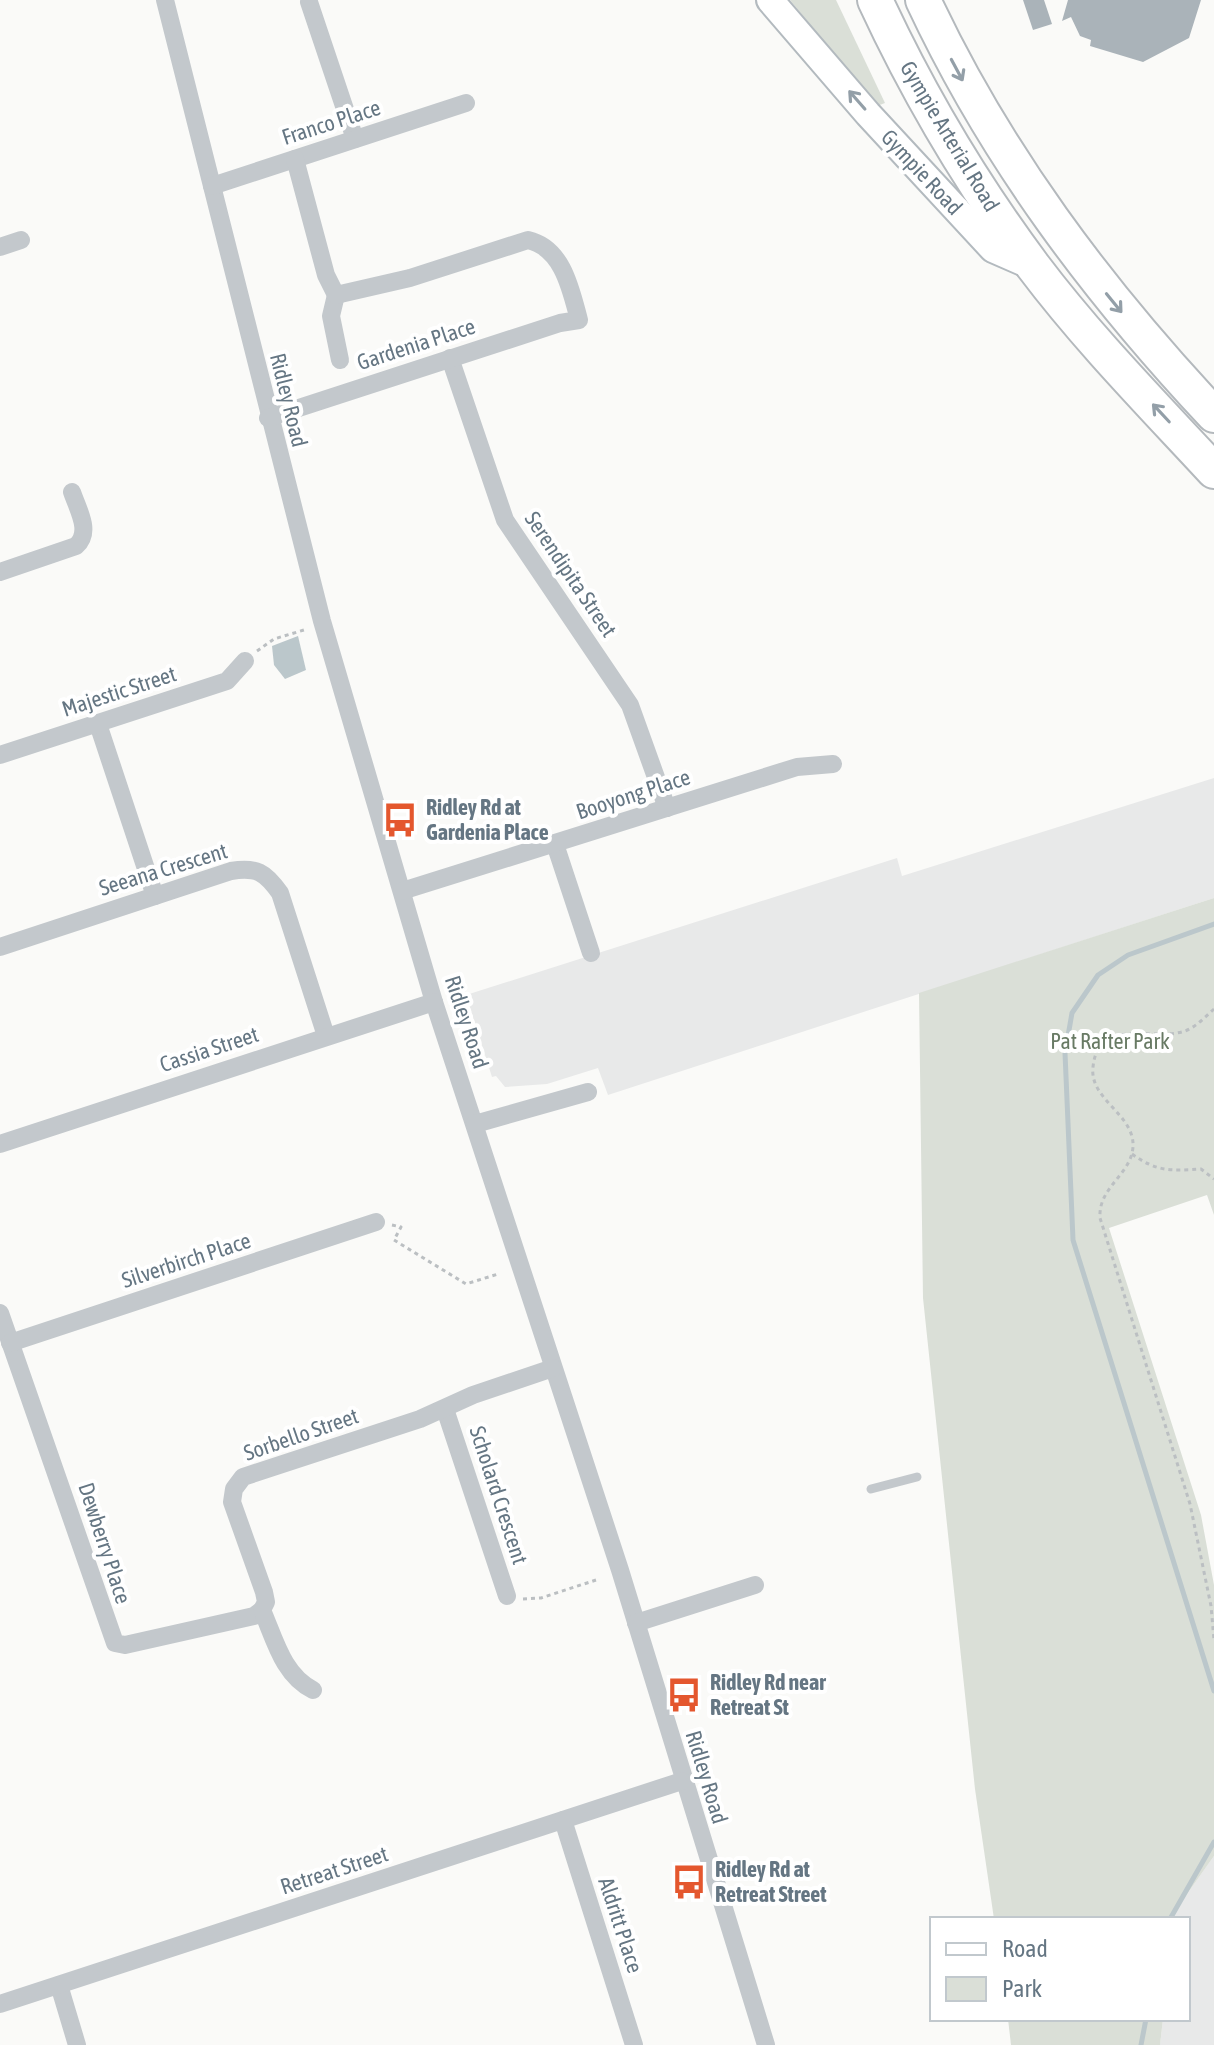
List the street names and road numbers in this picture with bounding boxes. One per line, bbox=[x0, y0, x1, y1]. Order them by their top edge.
street label: Gympie Arterial Road bbox=[895, 56, 1005, 216]
street label: Franco Place bbox=[279, 94, 383, 150]
street label: Gympie Road bbox=[876, 124, 968, 220]
street label: Gardenia Place bbox=[354, 313, 478, 375]
street label: Ridley Road bbox=[265, 350, 313, 450]
street label: Serendipita Street bbox=[520, 507, 622, 641]
street label: Majestic Street bbox=[59, 660, 179, 722]
street label: Booyong Place bbox=[573, 763, 693, 825]
street label: Seeana Crescent bbox=[96, 837, 230, 901]
street label: Ridley Road bbox=[440, 972, 494, 1072]
street label: Cassia Street bbox=[156, 1021, 262, 1077]
street label: Silverbirch Place bbox=[118, 1227, 254, 1293]
street label: Sorbello Street bbox=[240, 1402, 362, 1466]
street label: Scholard Crescent bbox=[464, 1423, 534, 1567]
street label: Dewberry Place bbox=[73, 1479, 137, 1607]
street label: Ridley Road bbox=[681, 1727, 733, 1827]
street label: Retreat Street bbox=[277, 1840, 391, 1900]
street label: Aldritt Place bbox=[593, 1874, 649, 1976]

